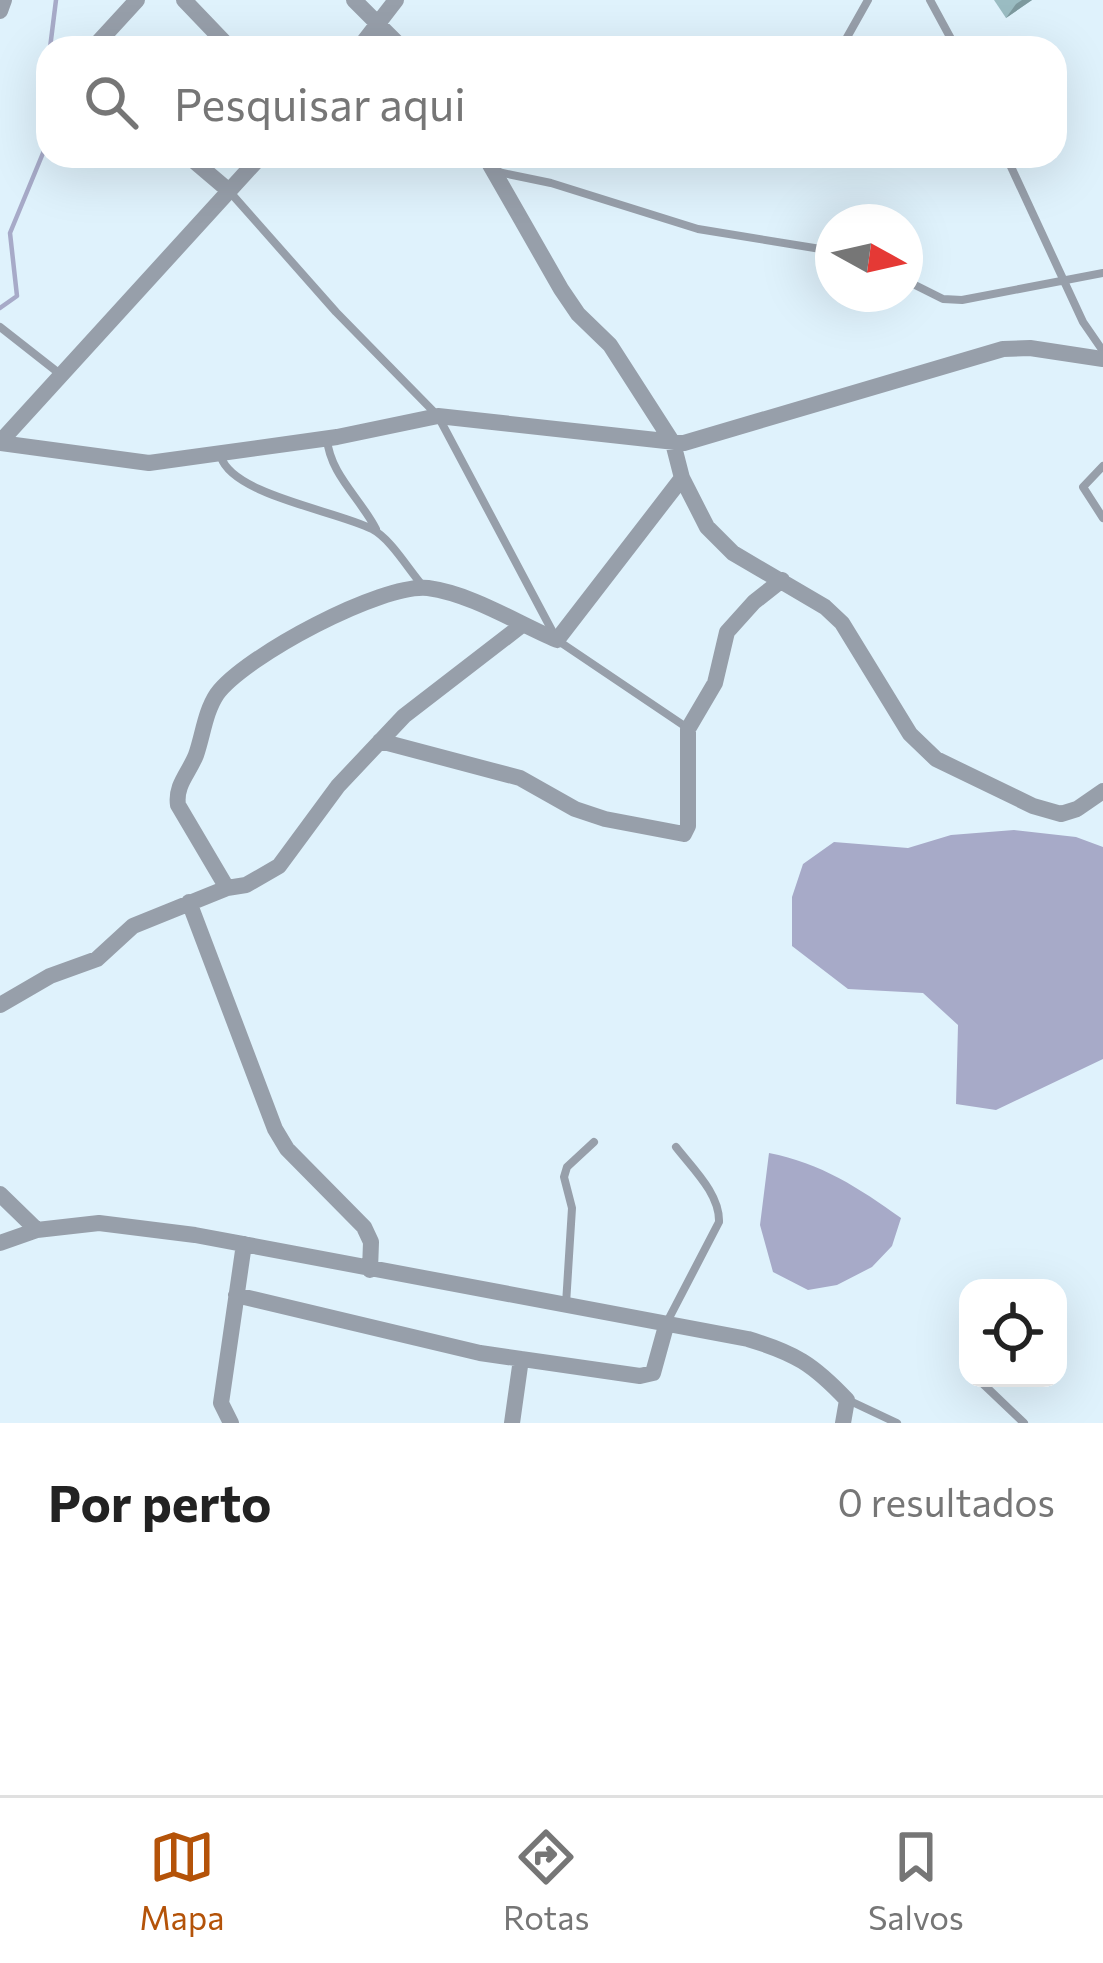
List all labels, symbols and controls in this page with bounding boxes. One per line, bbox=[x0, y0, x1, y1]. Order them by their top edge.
search box bbox=[36, 36, 1067, 168]
icon: search bbox=[78, 69, 144, 135]
text: Pesquisar aqui bbox=[174, 75, 466, 130]
north arrow bbox=[815, 204, 923, 312]
map controls bbox=[959, 1279, 1067, 1387]
button: locate bbox=[959, 1279, 1067, 1387]
text: Por perto bbox=[48, 1470, 272, 1533]
text: 0 resultados bbox=[838, 1477, 1055, 1525]
tab: Mapa bbox=[139, 1824, 225, 1937]
tab: Rotas bbox=[503, 1824, 589, 1937]
tab: Salvos bbox=[868, 1824, 964, 1937]

